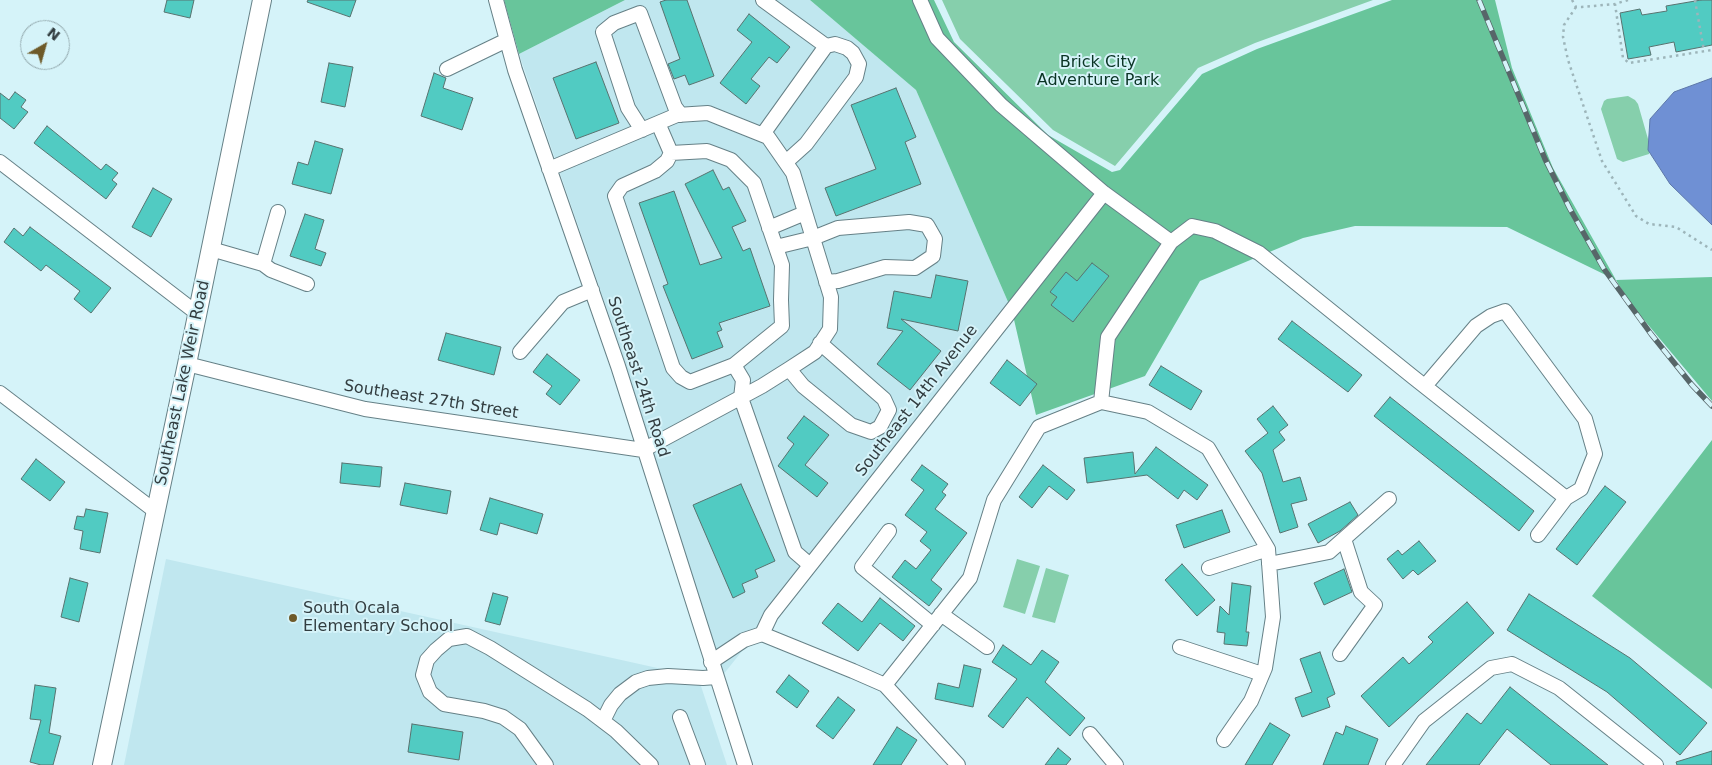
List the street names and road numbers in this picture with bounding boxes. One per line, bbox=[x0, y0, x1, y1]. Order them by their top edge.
street label: Southeast Lake Weir Road bbox=[152, 279, 214, 487]
street label: Southeast 24th Road bbox=[603, 294, 673, 460]
street label: Southeast 14th Avenue bbox=[852, 321, 982, 481]
street label: Southeast 27th Street bbox=[342, 377, 520, 423]

